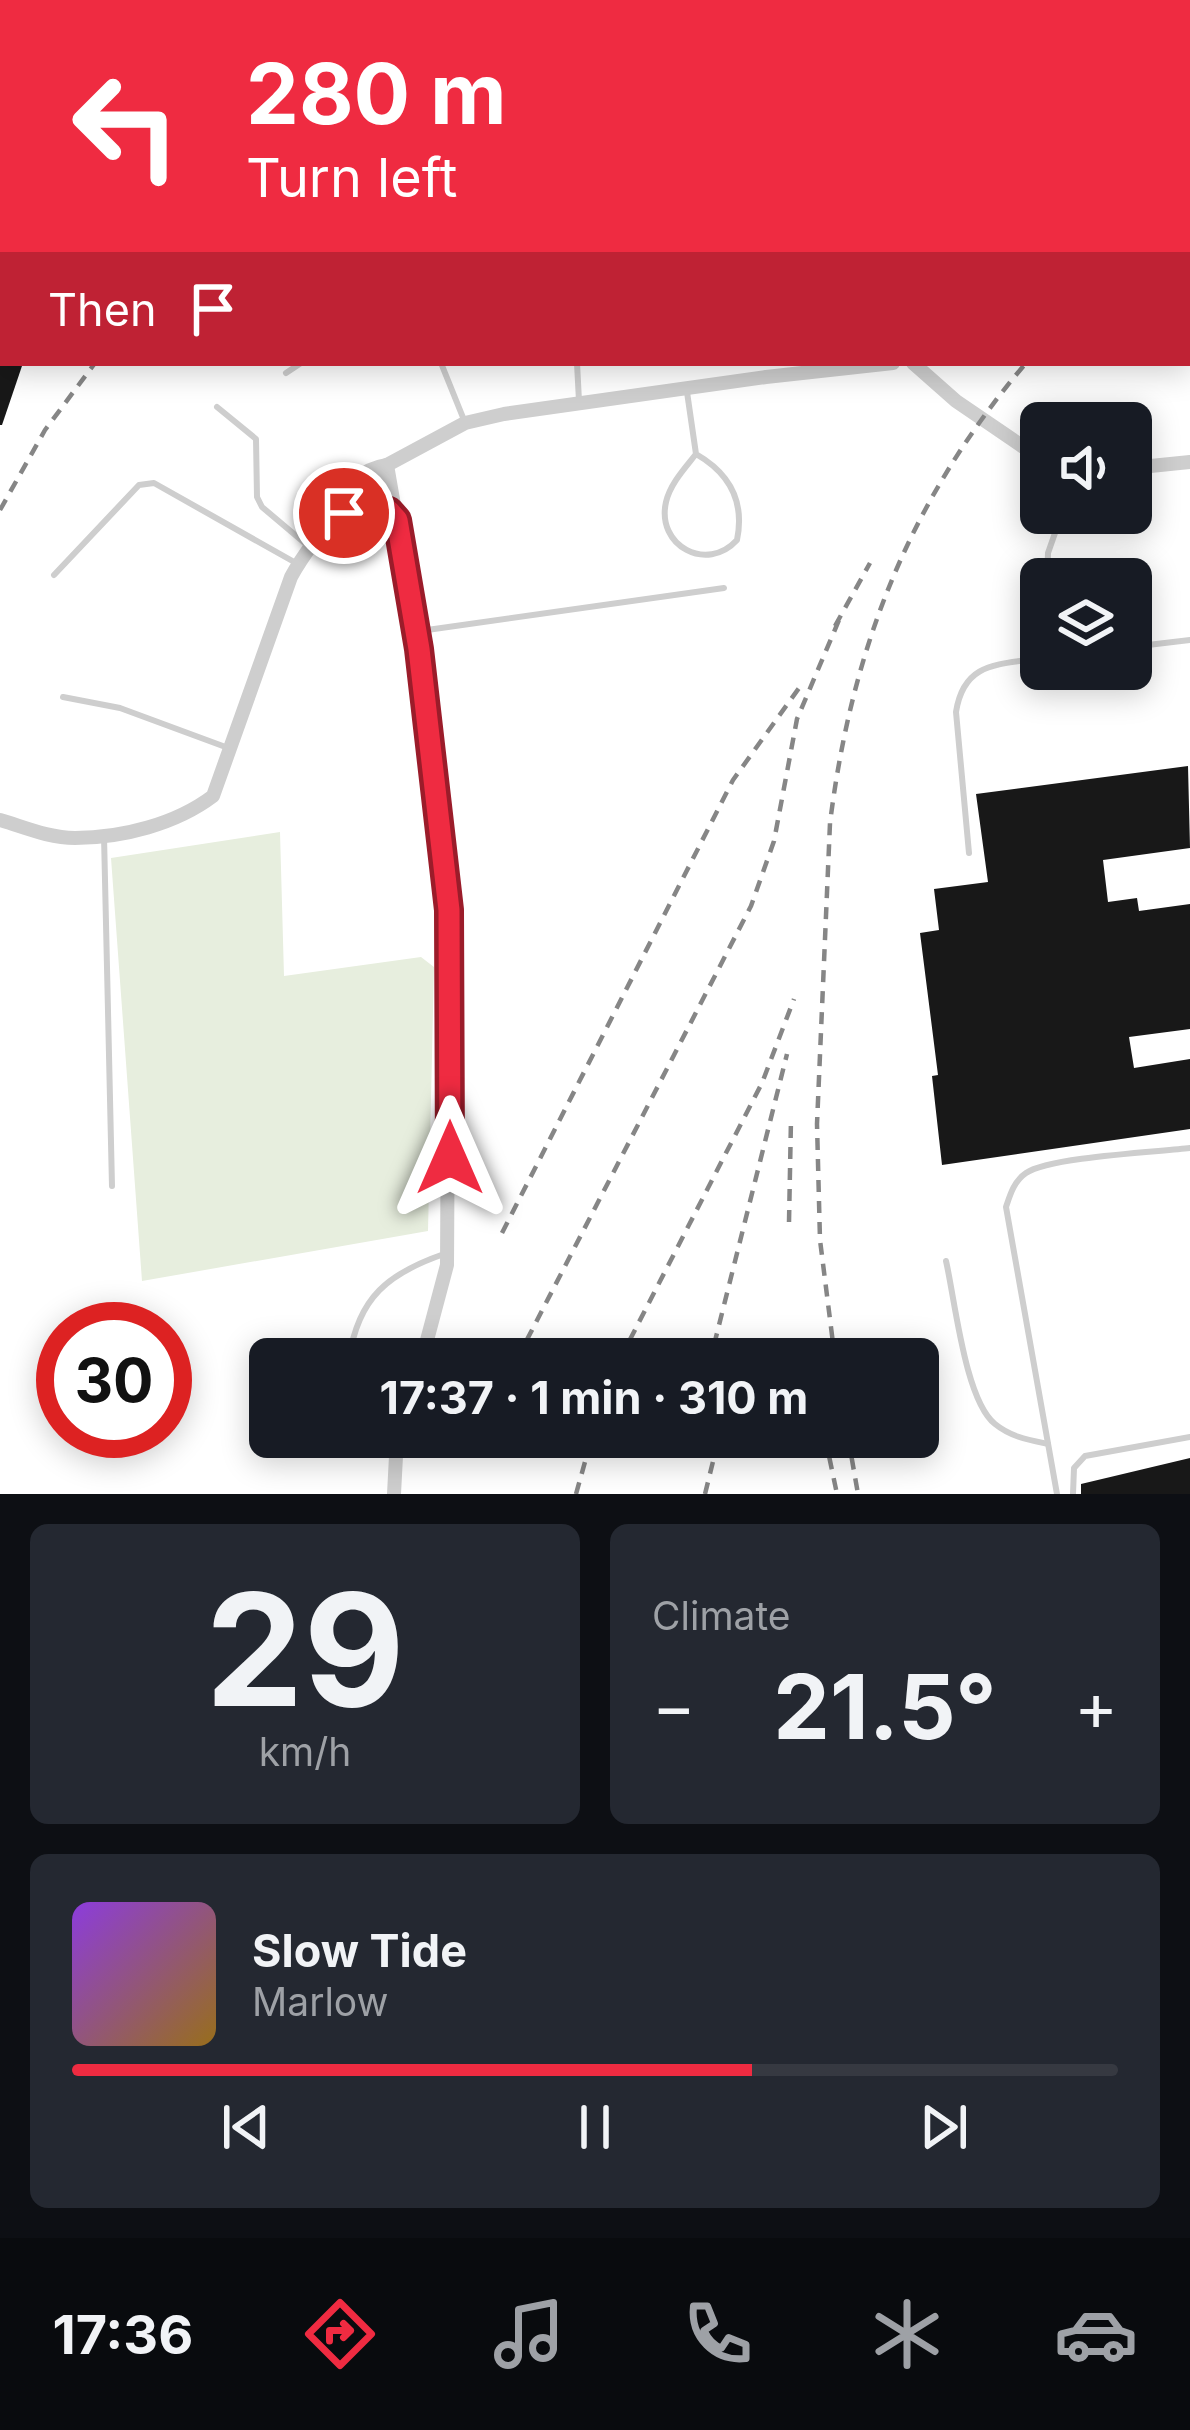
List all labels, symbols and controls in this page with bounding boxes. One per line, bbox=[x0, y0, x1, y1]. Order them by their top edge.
text: 280 m bbox=[246, 43, 507, 144]
icon: left bbox=[48, 48, 204, 204]
text: Turn left bbox=[246, 145, 457, 210]
icon: arrive bbox=[180, 276, 246, 342]
text: Then bbox=[48, 282, 156, 337]
map controls bbox=[1020, 402, 1152, 690]
button: sound bbox=[1020, 402, 1152, 534]
pin bbox=[293, 462, 395, 564]
icon: arrive bbox=[311, 480, 377, 546]
button: layers bbox=[1020, 558, 1152, 690]
position arrow bbox=[387, 1095, 513, 1221]
speed limit sign: 30 bbox=[36, 1302, 192, 1458]
text: 17:37 · 1 min · 310 m bbox=[380, 1370, 808, 1425]
text: 29 bbox=[205, 1555, 405, 1744]
text: Climate bbox=[652, 1592, 791, 1639]
text: 21.5° bbox=[773, 1652, 997, 1761]
text: − bbox=[652, 1666, 696, 1746]
text: + bbox=[1074, 1666, 1118, 1746]
text: km/h bbox=[259, 1728, 351, 1775]
text: Slow Tide bbox=[252, 1923, 467, 1978]
text: Marlow bbox=[252, 1978, 388, 2025]
icon: previous bbox=[213, 2094, 279, 2160]
icon: pause bbox=[562, 2094, 628, 2160]
icon: next bbox=[911, 2094, 977, 2160]
icon: directions bbox=[298, 2292, 382, 2376]
icon: music bbox=[487, 2292, 571, 2376]
icon: phone bbox=[676, 2292, 760, 2376]
icon: climate bbox=[865, 2292, 949, 2376]
icon: car bbox=[1054, 2292, 1138, 2376]
text: 17:36 bbox=[52, 2302, 193, 2367]

